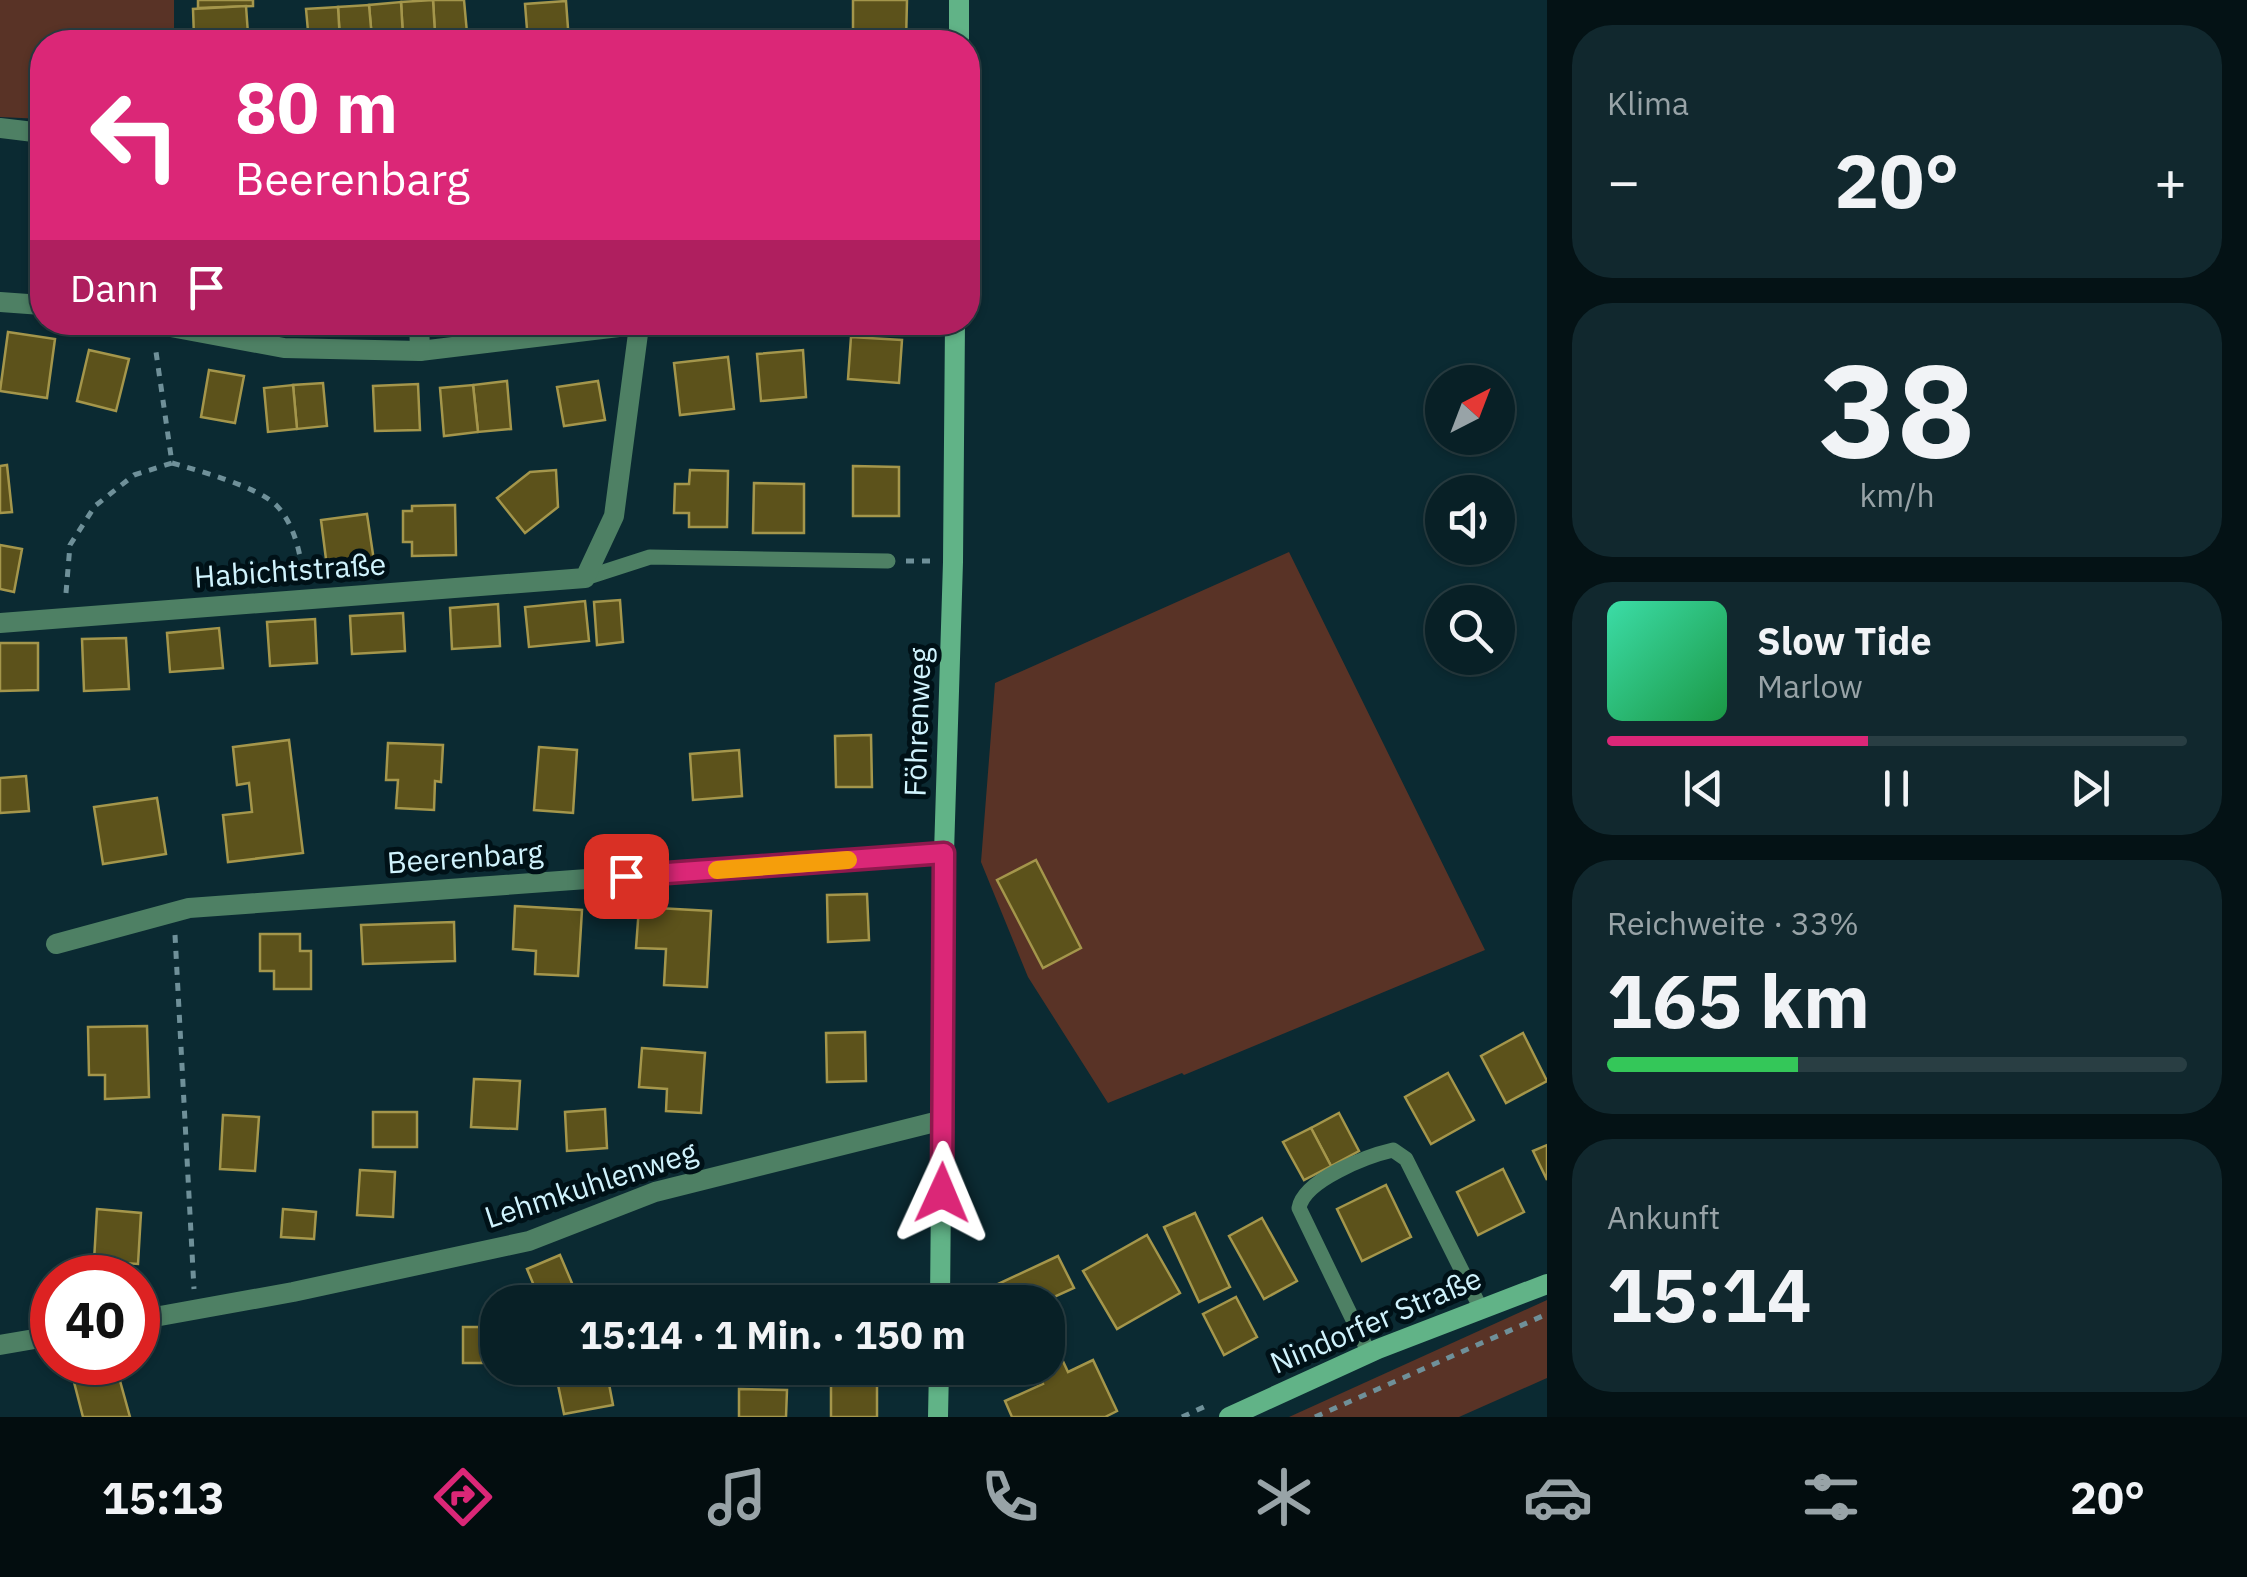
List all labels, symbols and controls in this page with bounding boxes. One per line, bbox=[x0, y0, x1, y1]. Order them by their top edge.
text: 80 m bbox=[235, 61, 398, 152]
icon: left bbox=[70, 70, 200, 200]
text: Klima bbox=[1607, 82, 1689, 124]
text: 20° bbox=[1834, 131, 1960, 229]
text: − bbox=[1607, 145, 1640, 216]
text: + bbox=[2154, 145, 2187, 216]
text: Beerenbarg bbox=[235, 149, 470, 207]
icon: arrive bbox=[179, 260, 234, 315]
text: Dann bbox=[70, 263, 159, 312]
text: 38 bbox=[1819, 324, 1975, 493]
north arrow bbox=[1425, 365, 1515, 455]
map controls bbox=[1425, 365, 1515, 675]
text: km/h bbox=[1859, 474, 1935, 516]
button: sound bbox=[1425, 475, 1515, 565]
street label: Habichtstraße bbox=[193, 543, 387, 596]
button: search bbox=[1425, 585, 1515, 675]
text: Slow Tide bbox=[1757, 616, 1932, 665]
street label: Föhrenweg bbox=[894, 647, 939, 797]
text: Marlow bbox=[1757, 665, 1863, 707]
icon: previous bbox=[1676, 761, 1731, 816]
icon: pause bbox=[1869, 761, 1924, 816]
icon: next bbox=[2063, 761, 2118, 816]
street label: Beerenbarg bbox=[385, 832, 544, 881]
pin bbox=[584, 834, 669, 919]
icon: arrive bbox=[599, 849, 654, 904]
text: Reichweite · 33% bbox=[1607, 902, 1859, 944]
text: 165 km bbox=[1607, 951, 1870, 1049]
street label: Lehmkuhlenweg bbox=[480, 1131, 702, 1236]
position arrow bbox=[890, 1141, 994, 1245]
text: Ankunft bbox=[1607, 1196, 1720, 1238]
text: 15:14 bbox=[1607, 1245, 1812, 1343]
speed limit sign: 40 bbox=[30, 1255, 160, 1385]
street label: Nindorfer Straße bbox=[1264, 1258, 1487, 1382]
text: 15:14 · 1 Min. · 150 m bbox=[579, 1310, 966, 1359]
icon: directions bbox=[428, 1462, 498, 1532]
icon: music bbox=[702, 1462, 772, 1532]
icon: phone bbox=[975, 1462, 1045, 1532]
icon: climate bbox=[1249, 1462, 1319, 1532]
icon: car bbox=[1523, 1462, 1593, 1532]
icon: filters bbox=[1796, 1462, 1866, 1532]
text: 15:13 bbox=[102, 1468, 225, 1526]
text: 20° bbox=[2070, 1468, 2145, 1526]

